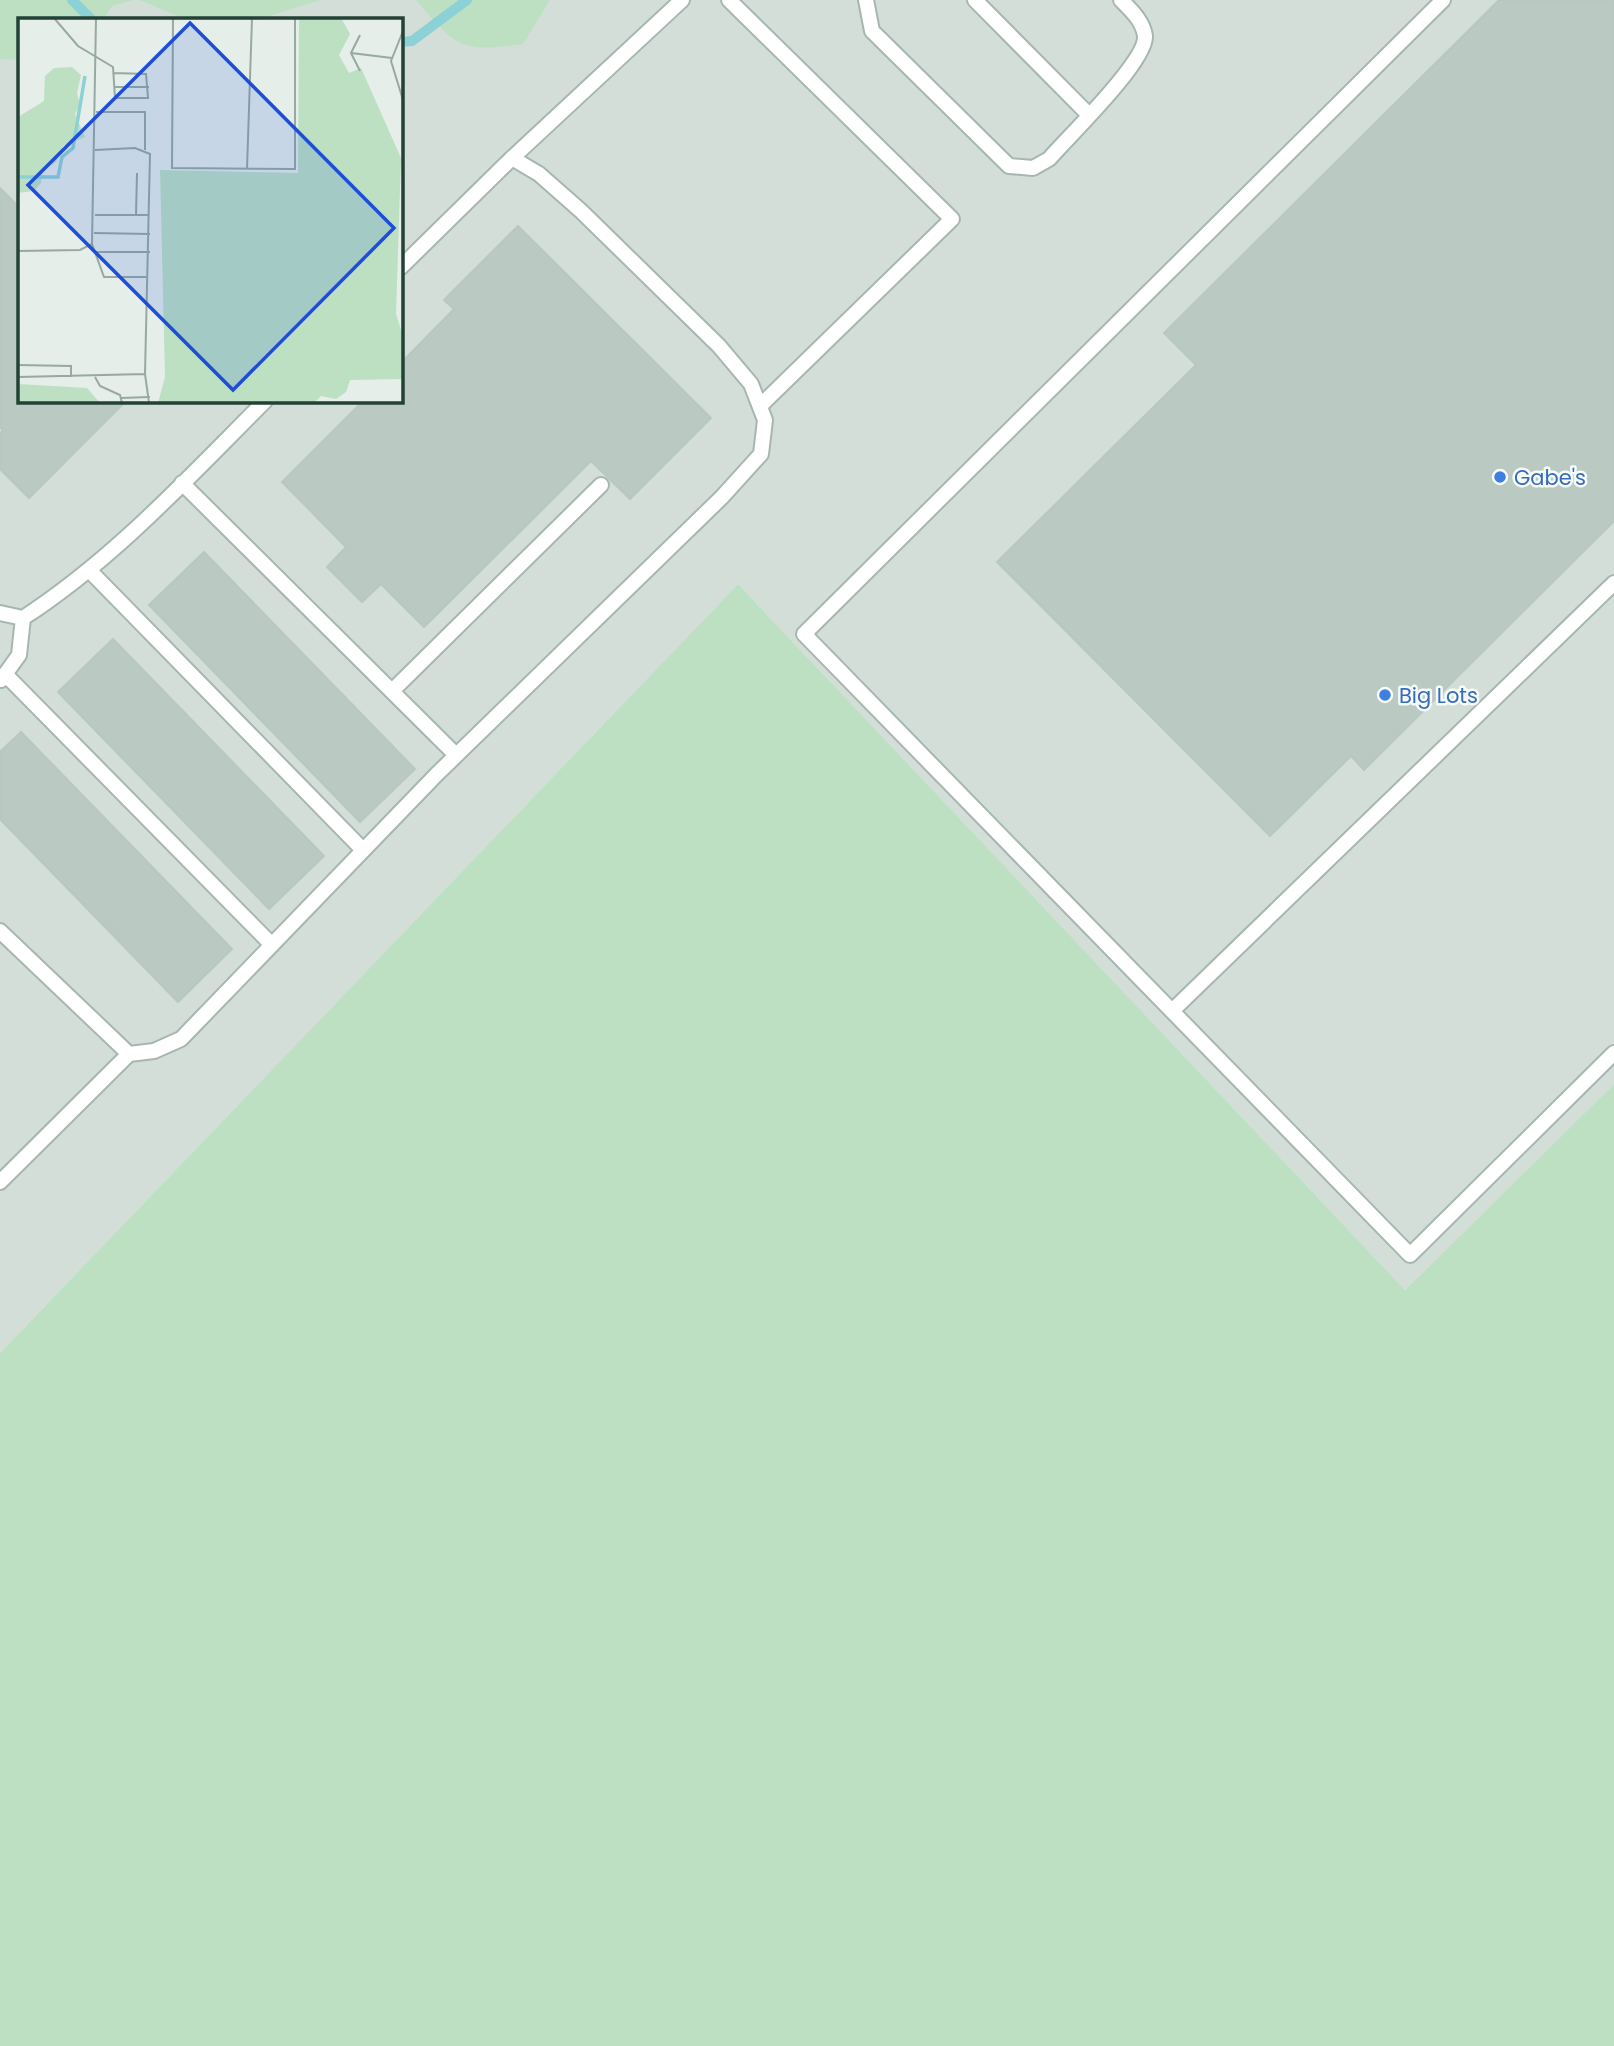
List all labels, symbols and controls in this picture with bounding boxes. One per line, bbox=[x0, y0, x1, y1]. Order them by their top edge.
inset map bbox=[18, 18, 402, 402]
place label: Gabe's bbox=[1514, 463, 1586, 492]
marker: Gabe's bbox=[1492, 469, 1508, 485]
place label: Big Lots bbox=[1399, 681, 1478, 710]
marker: Big Lots bbox=[1377, 687, 1393, 703]

